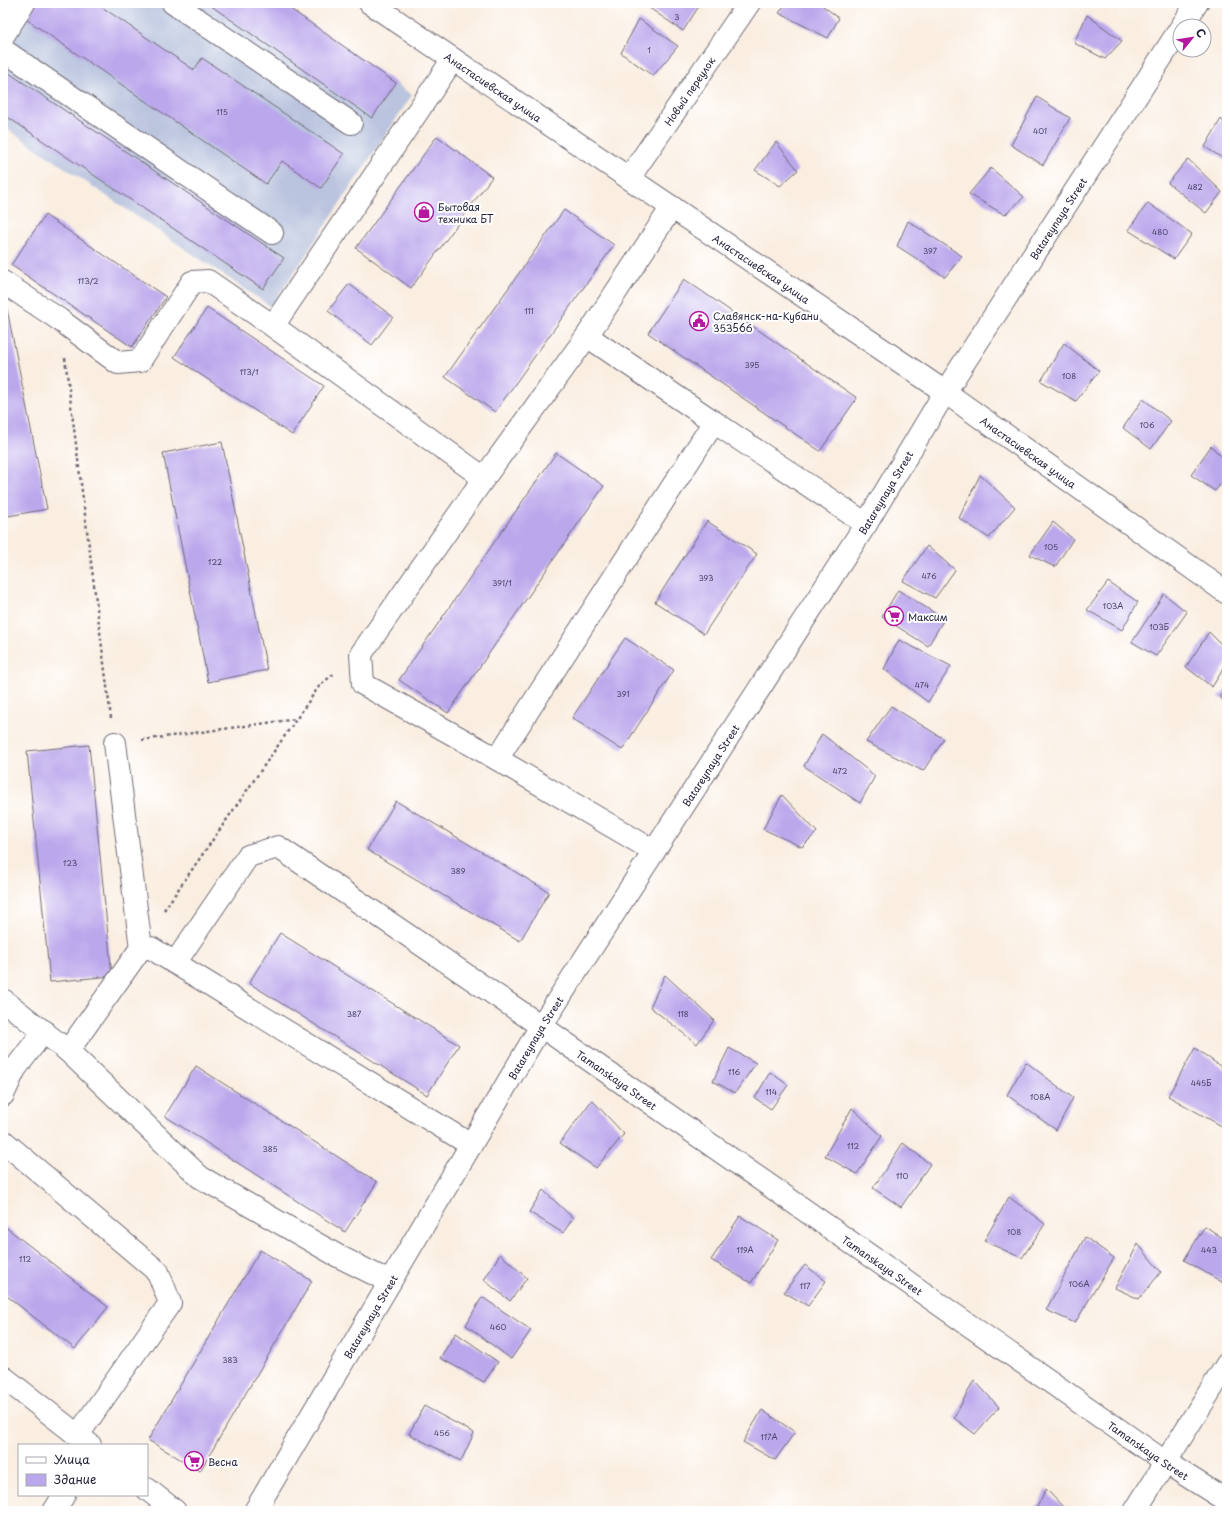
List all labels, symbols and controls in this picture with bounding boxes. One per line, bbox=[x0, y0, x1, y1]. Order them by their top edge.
house number: 3 bbox=[674, 11, 680, 23]
north arrow bbox=[1172, 18, 1212, 58]
text: С bbox=[1192, 25, 1211, 41]
house number: 1 bbox=[647, 44, 651, 56]
street label: Анастасиевская улица bbox=[442, 48, 546, 125]
street label: Новый переулок bbox=[660, 53, 718, 128]
house number: 115 bbox=[216, 106, 228, 118]
house number: 401 bbox=[1033, 125, 1047, 137]
street label: Batareynaya Street bbox=[1025, 174, 1090, 262]
house number: 482 bbox=[1187, 181, 1203, 193]
place label: Бытовая техника БТ bbox=[438, 199, 494, 226]
shop icon: Бытовая техника БТ bbox=[413, 201, 435, 223]
house number: 480 bbox=[1152, 226, 1168, 238]
street label: Анастасиевская улица bbox=[710, 230, 814, 307]
house number: 397 bbox=[923, 245, 938, 257]
house number: 113/2 bbox=[77, 275, 99, 287]
house number: 111 bbox=[524, 305, 534, 317]
place label: Славянск-на-Кубани 353566 bbox=[713, 308, 819, 335]
public building icon: Славянск-на-Кубани 353566 bbox=[688, 310, 710, 332]
house number: 395 bbox=[745, 359, 759, 371]
house number: 113/1 bbox=[239, 366, 259, 378]
house number: 108 bbox=[1062, 370, 1076, 382]
street label: Анастасиевская улица bbox=[978, 412, 1080, 491]
house number: 106 bbox=[1139, 419, 1155, 431]
street label: Batareynaya Street bbox=[854, 448, 916, 537]
house number: 105 bbox=[1044, 541, 1058, 553]
house number: 122 bbox=[208, 556, 222, 568]
house number: 476 bbox=[921, 570, 937, 582]
house number: 393 bbox=[698, 572, 714, 584]
house number: 391/1 bbox=[492, 577, 512, 589]
house number: 103А bbox=[1103, 600, 1123, 612]
supermarket icon: Максим bbox=[883, 605, 905, 627]
place label: Максим bbox=[908, 609, 948, 624]
house number: 103Б bbox=[1149, 621, 1169, 633]
house number: 474 bbox=[915, 679, 929, 691]
house number: 391 bbox=[617, 688, 629, 700]
street label: Batareynaya Street bbox=[678, 721, 742, 809]
house number: 472 bbox=[832, 765, 848, 777]
house number: 123 bbox=[63, 857, 77, 869]
house number: 389 bbox=[451, 865, 466, 877]
street label: Batareynaya Street bbox=[504, 993, 566, 1082]
house number: 387 bbox=[347, 1008, 362, 1020]
house number: 118 bbox=[677, 1008, 689, 1020]
street label: Tamanskaya Street bbox=[574, 1046, 660, 1113]
house number: 116 bbox=[728, 1066, 741, 1078]
house number: 445Б bbox=[1191, 1077, 1211, 1089]
house number: 114 bbox=[765, 1086, 777, 1098]
house number: 108А bbox=[1030, 1091, 1050, 1103]
house number: 112 bbox=[847, 1140, 860, 1152]
house number: 385 bbox=[262, 1143, 278, 1155]
house number: 110 bbox=[896, 1170, 908, 1182]
house number: 108 bbox=[1007, 1226, 1021, 1238]
street label: Tamanskaya Street bbox=[839, 1231, 926, 1298]
house number: 119А bbox=[736, 1244, 754, 1256]
house number: 443 bbox=[1201, 1244, 1217, 1256]
house number: 112 bbox=[19, 1253, 32, 1265]
street label: Batareynaya Street bbox=[339, 1272, 400, 1361]
house number: 106А bbox=[1068, 1278, 1090, 1290]
house number: 117 bbox=[799, 1280, 811, 1292]
house number: 460 bbox=[490, 1321, 507, 1333]
house number: 383 bbox=[222, 1354, 238, 1366]
street label: Tamanskaya Street bbox=[1105, 1417, 1192, 1483]
house number: 456 bbox=[434, 1427, 450, 1439]
house number: 117А bbox=[760, 1431, 778, 1443]
legend bbox=[18, 1444, 148, 1496]
text: Улица bbox=[54, 1450, 90, 1468]
supermarket icon: Весна bbox=[183, 1450, 205, 1472]
place label: Весна bbox=[208, 1454, 239, 1469]
text: Здание bbox=[54, 1470, 96, 1488]

